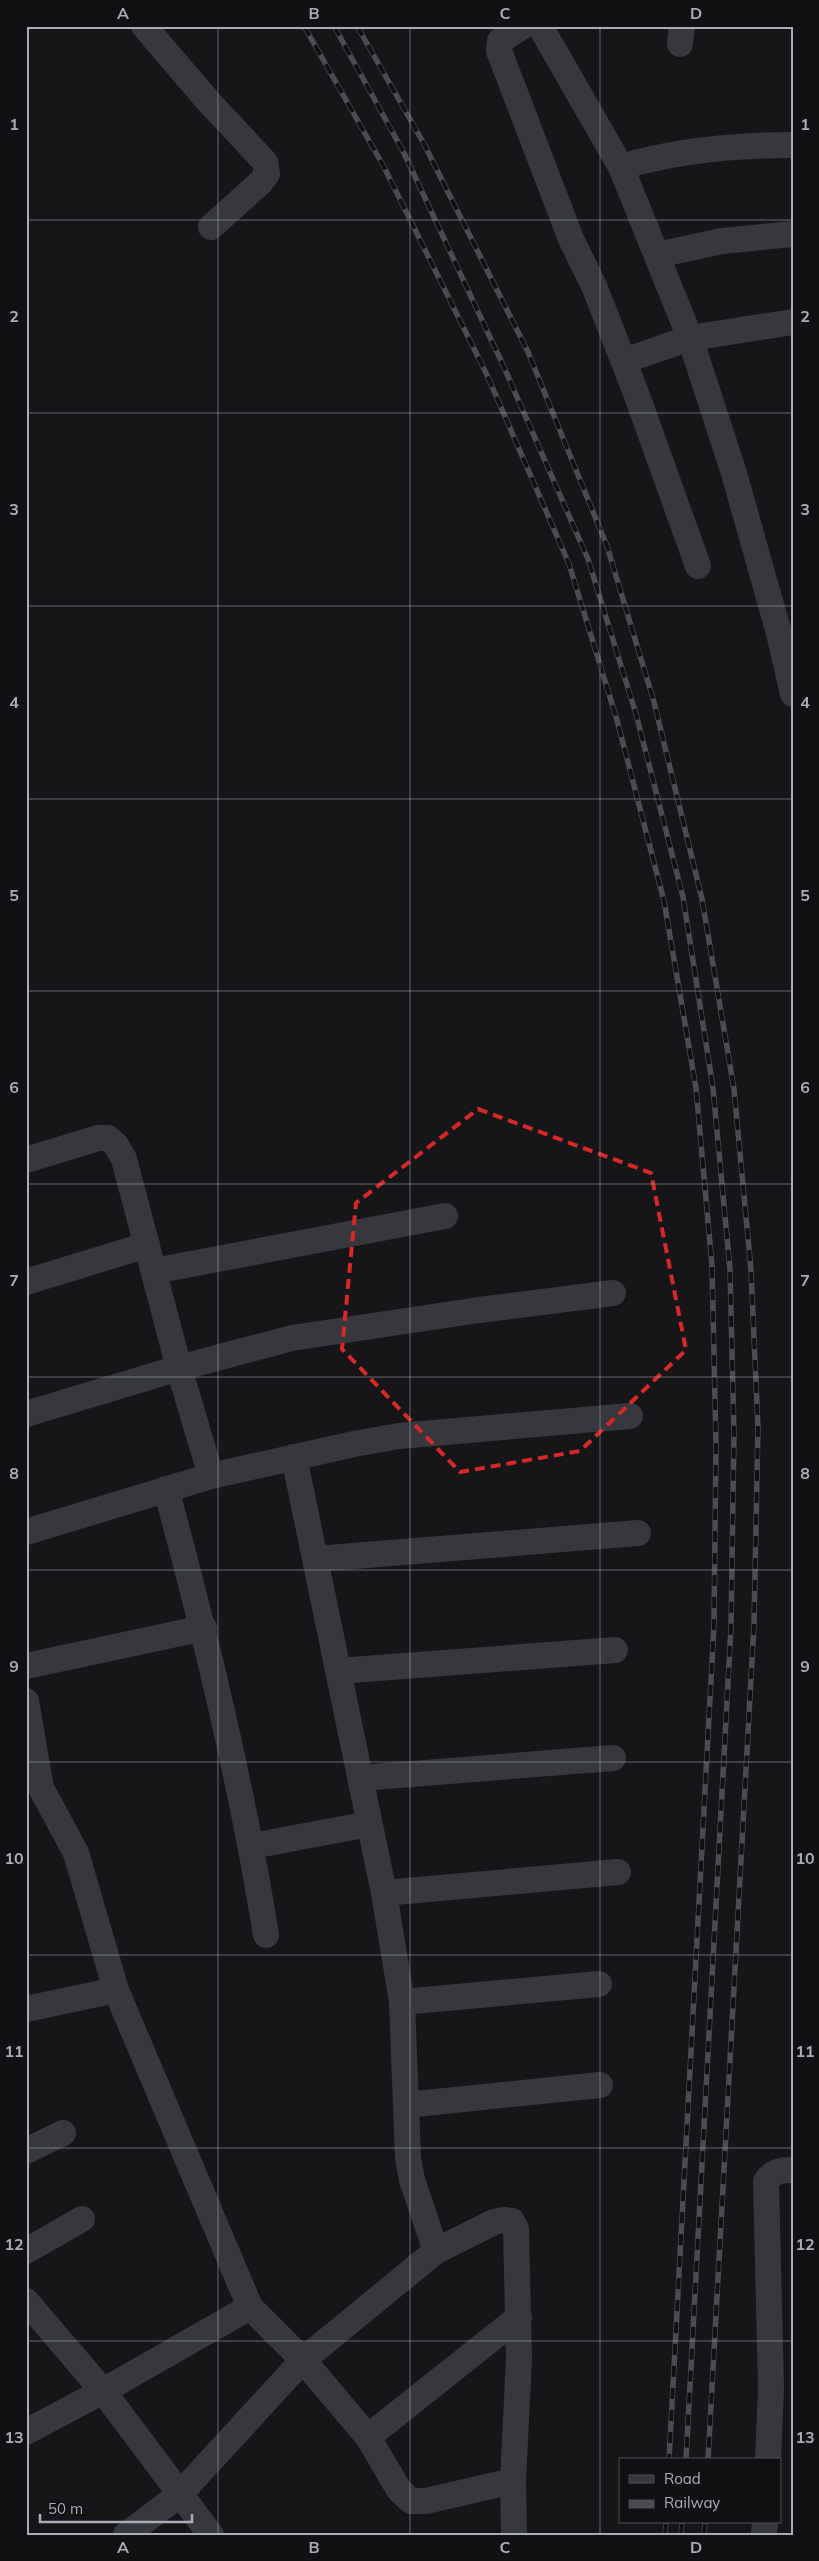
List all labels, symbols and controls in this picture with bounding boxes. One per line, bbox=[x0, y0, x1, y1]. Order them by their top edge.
text: A bbox=[117, 3, 129, 23]
text: B bbox=[308, 3, 320, 23]
text: C bbox=[500, 3, 511, 23]
text: D bbox=[690, 3, 702, 23]
text: 1 bbox=[9, 114, 19, 134]
text: 1 bbox=[800, 114, 810, 134]
text: 2 bbox=[9, 306, 19, 326]
text: 2 bbox=[800, 306, 810, 326]
text: 3 bbox=[9, 499, 19, 519]
text: 3 bbox=[800, 499, 810, 519]
text: 4 bbox=[9, 692, 19, 712]
text: 4 bbox=[800, 692, 810, 712]
text: 5 bbox=[9, 885, 19, 905]
text: 5 bbox=[800, 885, 810, 905]
text: 6 bbox=[9, 1077, 19, 1097]
text: 6 bbox=[800, 1077, 810, 1097]
text: 7 bbox=[9, 1270, 19, 1290]
text: 7 bbox=[800, 1270, 810, 1290]
text: 8 bbox=[9, 1463, 19, 1483]
text: 8 bbox=[800, 1463, 810, 1483]
text: 9 bbox=[9, 1656, 19, 1676]
text: 9 bbox=[800, 1656, 810, 1676]
text: 10 bbox=[4, 1848, 24, 1868]
text: 10 bbox=[795, 1848, 815, 1868]
text: 11 bbox=[4, 2041, 24, 2061]
text: 11 bbox=[795, 2041, 815, 2061]
text: 12 bbox=[4, 2234, 24, 2254]
text: 12 bbox=[795, 2234, 815, 2254]
text: 13 bbox=[4, 2427, 24, 2447]
text: 13 bbox=[795, 2427, 815, 2447]
legend bbox=[619, 2458, 782, 2524]
text: Road bbox=[664, 2469, 701, 2488]
scale bar bbox=[40, 2491, 192, 2523]
text: Railway bbox=[664, 2493, 720, 2512]
text: 50 m bbox=[48, 2499, 83, 2518]
text: A bbox=[117, 2537, 129, 2557]
text: B bbox=[308, 2537, 320, 2557]
text: C bbox=[500, 2537, 511, 2557]
text: D bbox=[690, 2537, 702, 2557]

